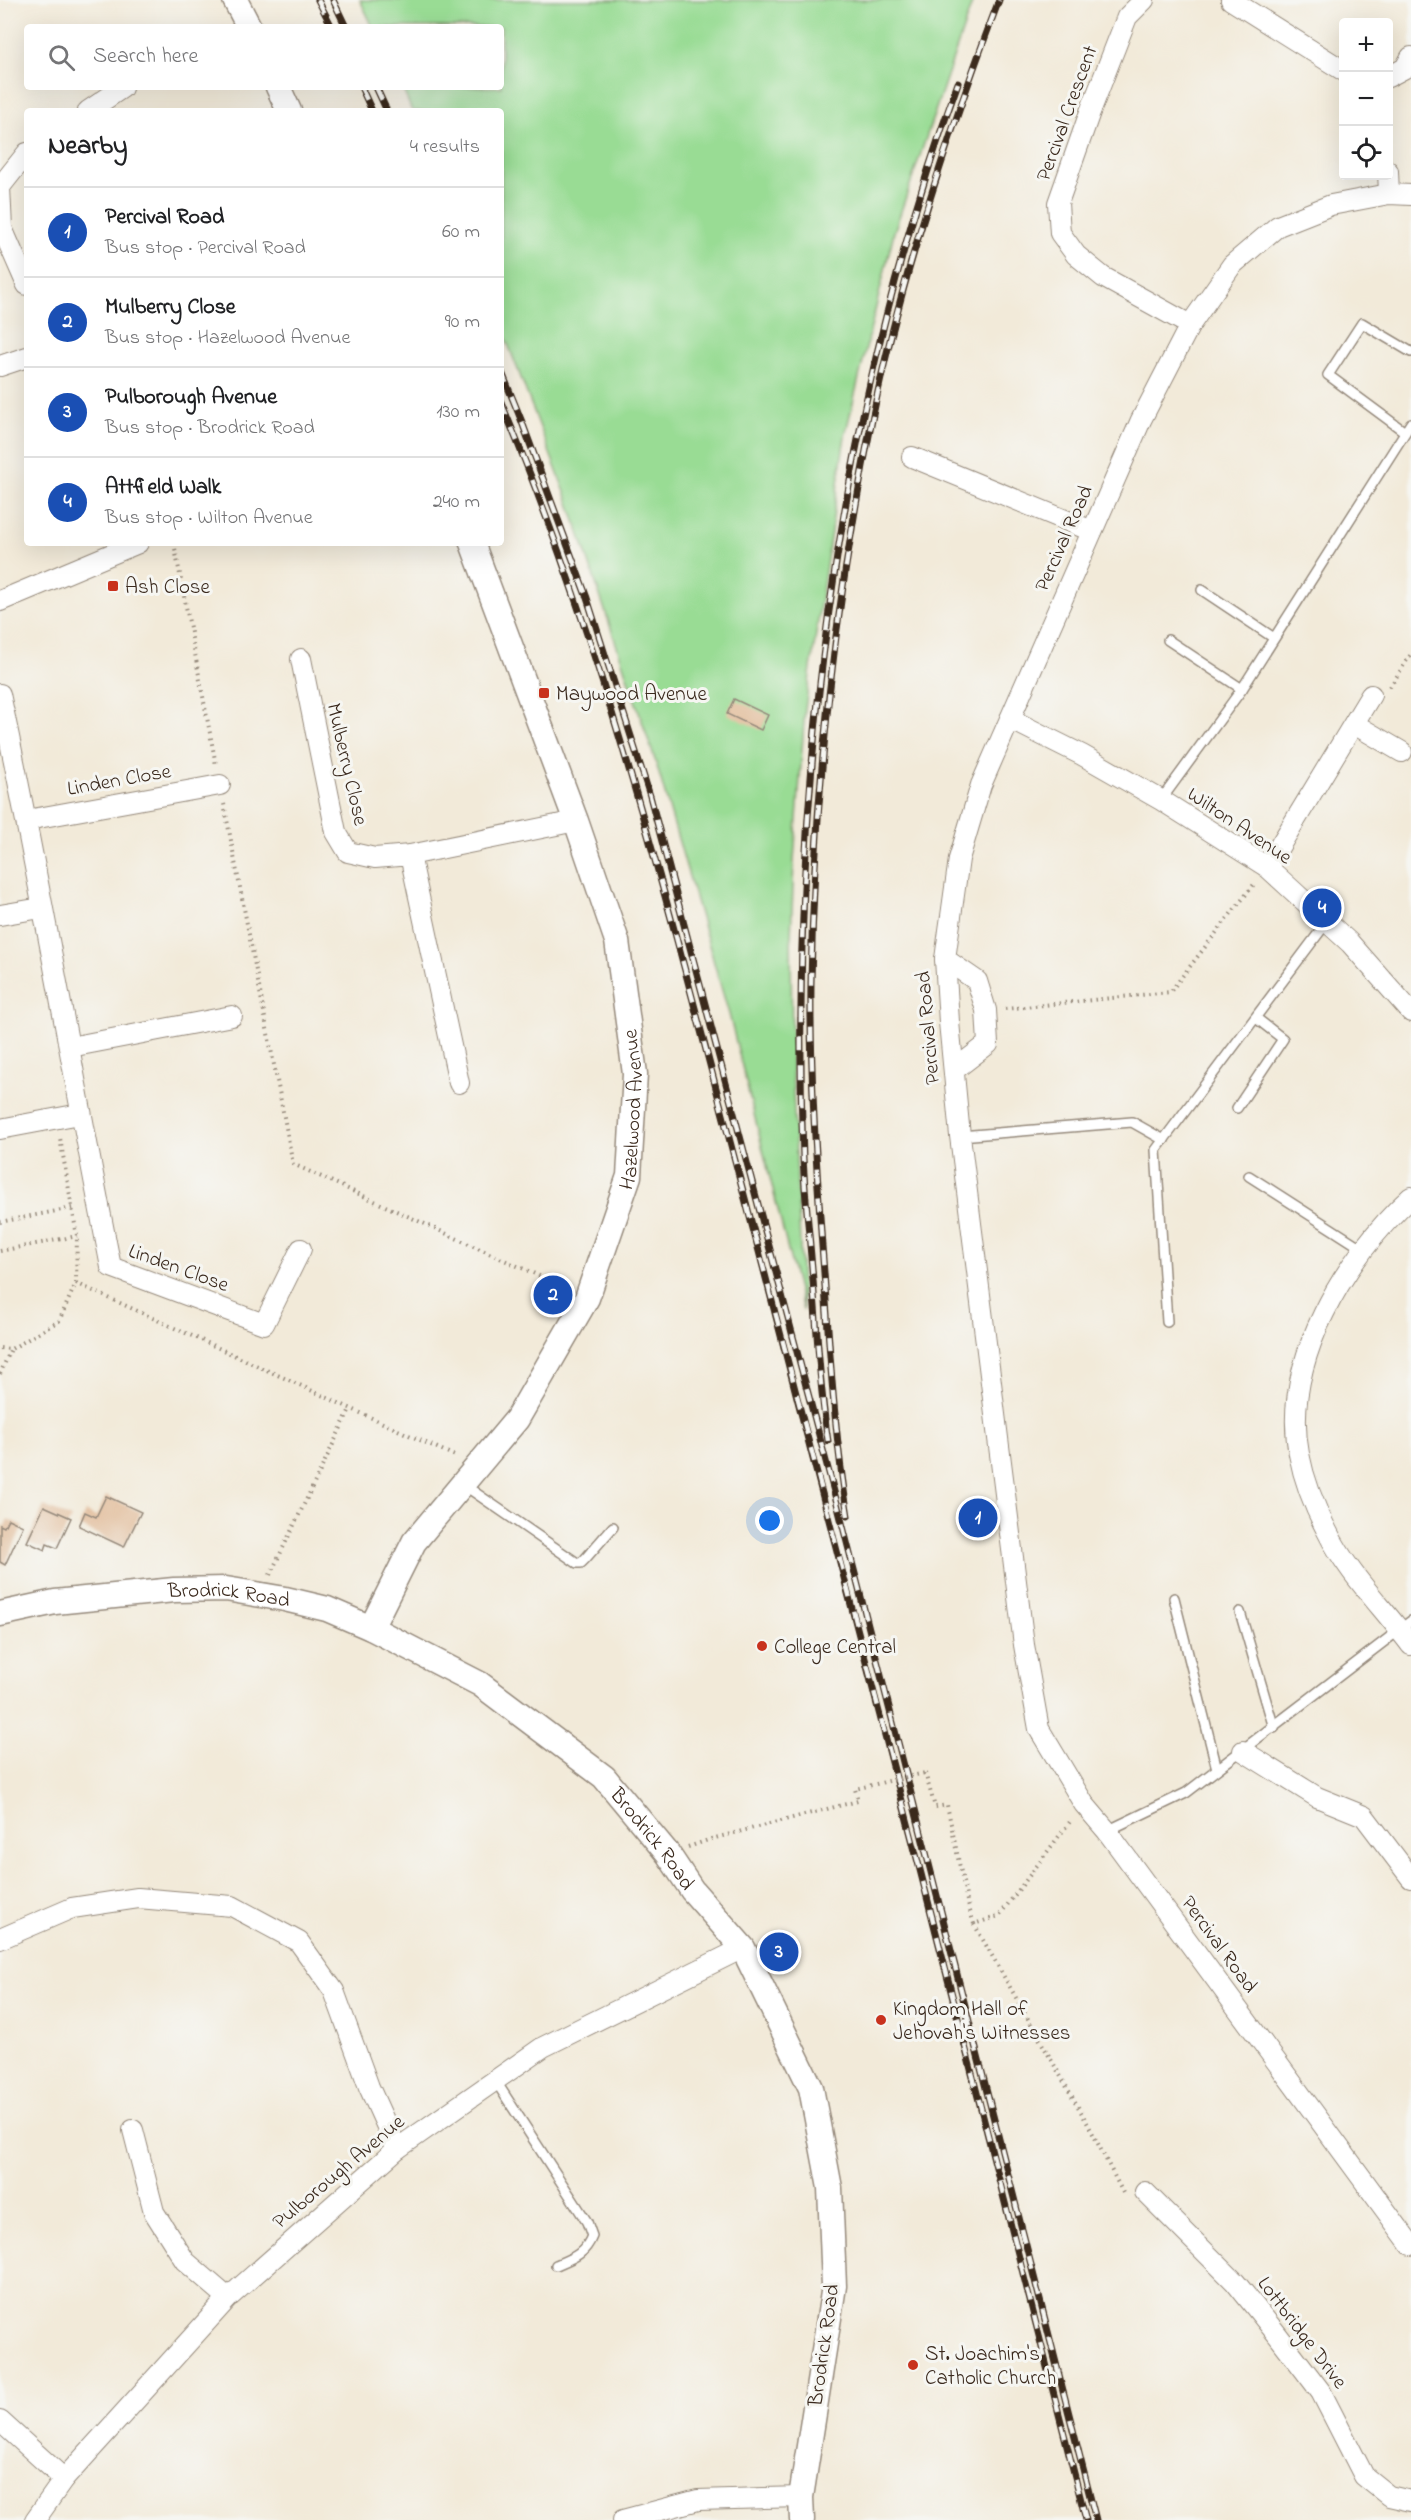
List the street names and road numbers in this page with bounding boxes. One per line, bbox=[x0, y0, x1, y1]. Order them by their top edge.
street label: Percival Crescent bbox=[1029, 42, 1106, 186]
street label: Percival Road bbox=[1028, 481, 1102, 597]
street label: Mulberry Close bbox=[315, 700, 375, 830]
street label: Linden Close bbox=[65, 757, 174, 805]
street label: Wilton Avenue bbox=[1180, 780, 1298, 873]
street label: Percival Road bbox=[909, 970, 949, 1086]
street label: Hazelwood Avenue bbox=[612, 1027, 652, 1195]
street label: Linden Close bbox=[124, 1237, 233, 1301]
street label: Brodrick Road bbox=[166, 1576, 292, 1617]
street label: Brodrick Road bbox=[601, 1781, 701, 1897]
street label: Percival Road bbox=[1173, 1890, 1264, 2000]
street label: Pulborough Avenue bbox=[267, 2108, 414, 2238]
street label: Lottbridge Drive bbox=[1248, 2271, 1354, 2397]
street label: Brodrick Road bbox=[801, 2282, 848, 2409]

